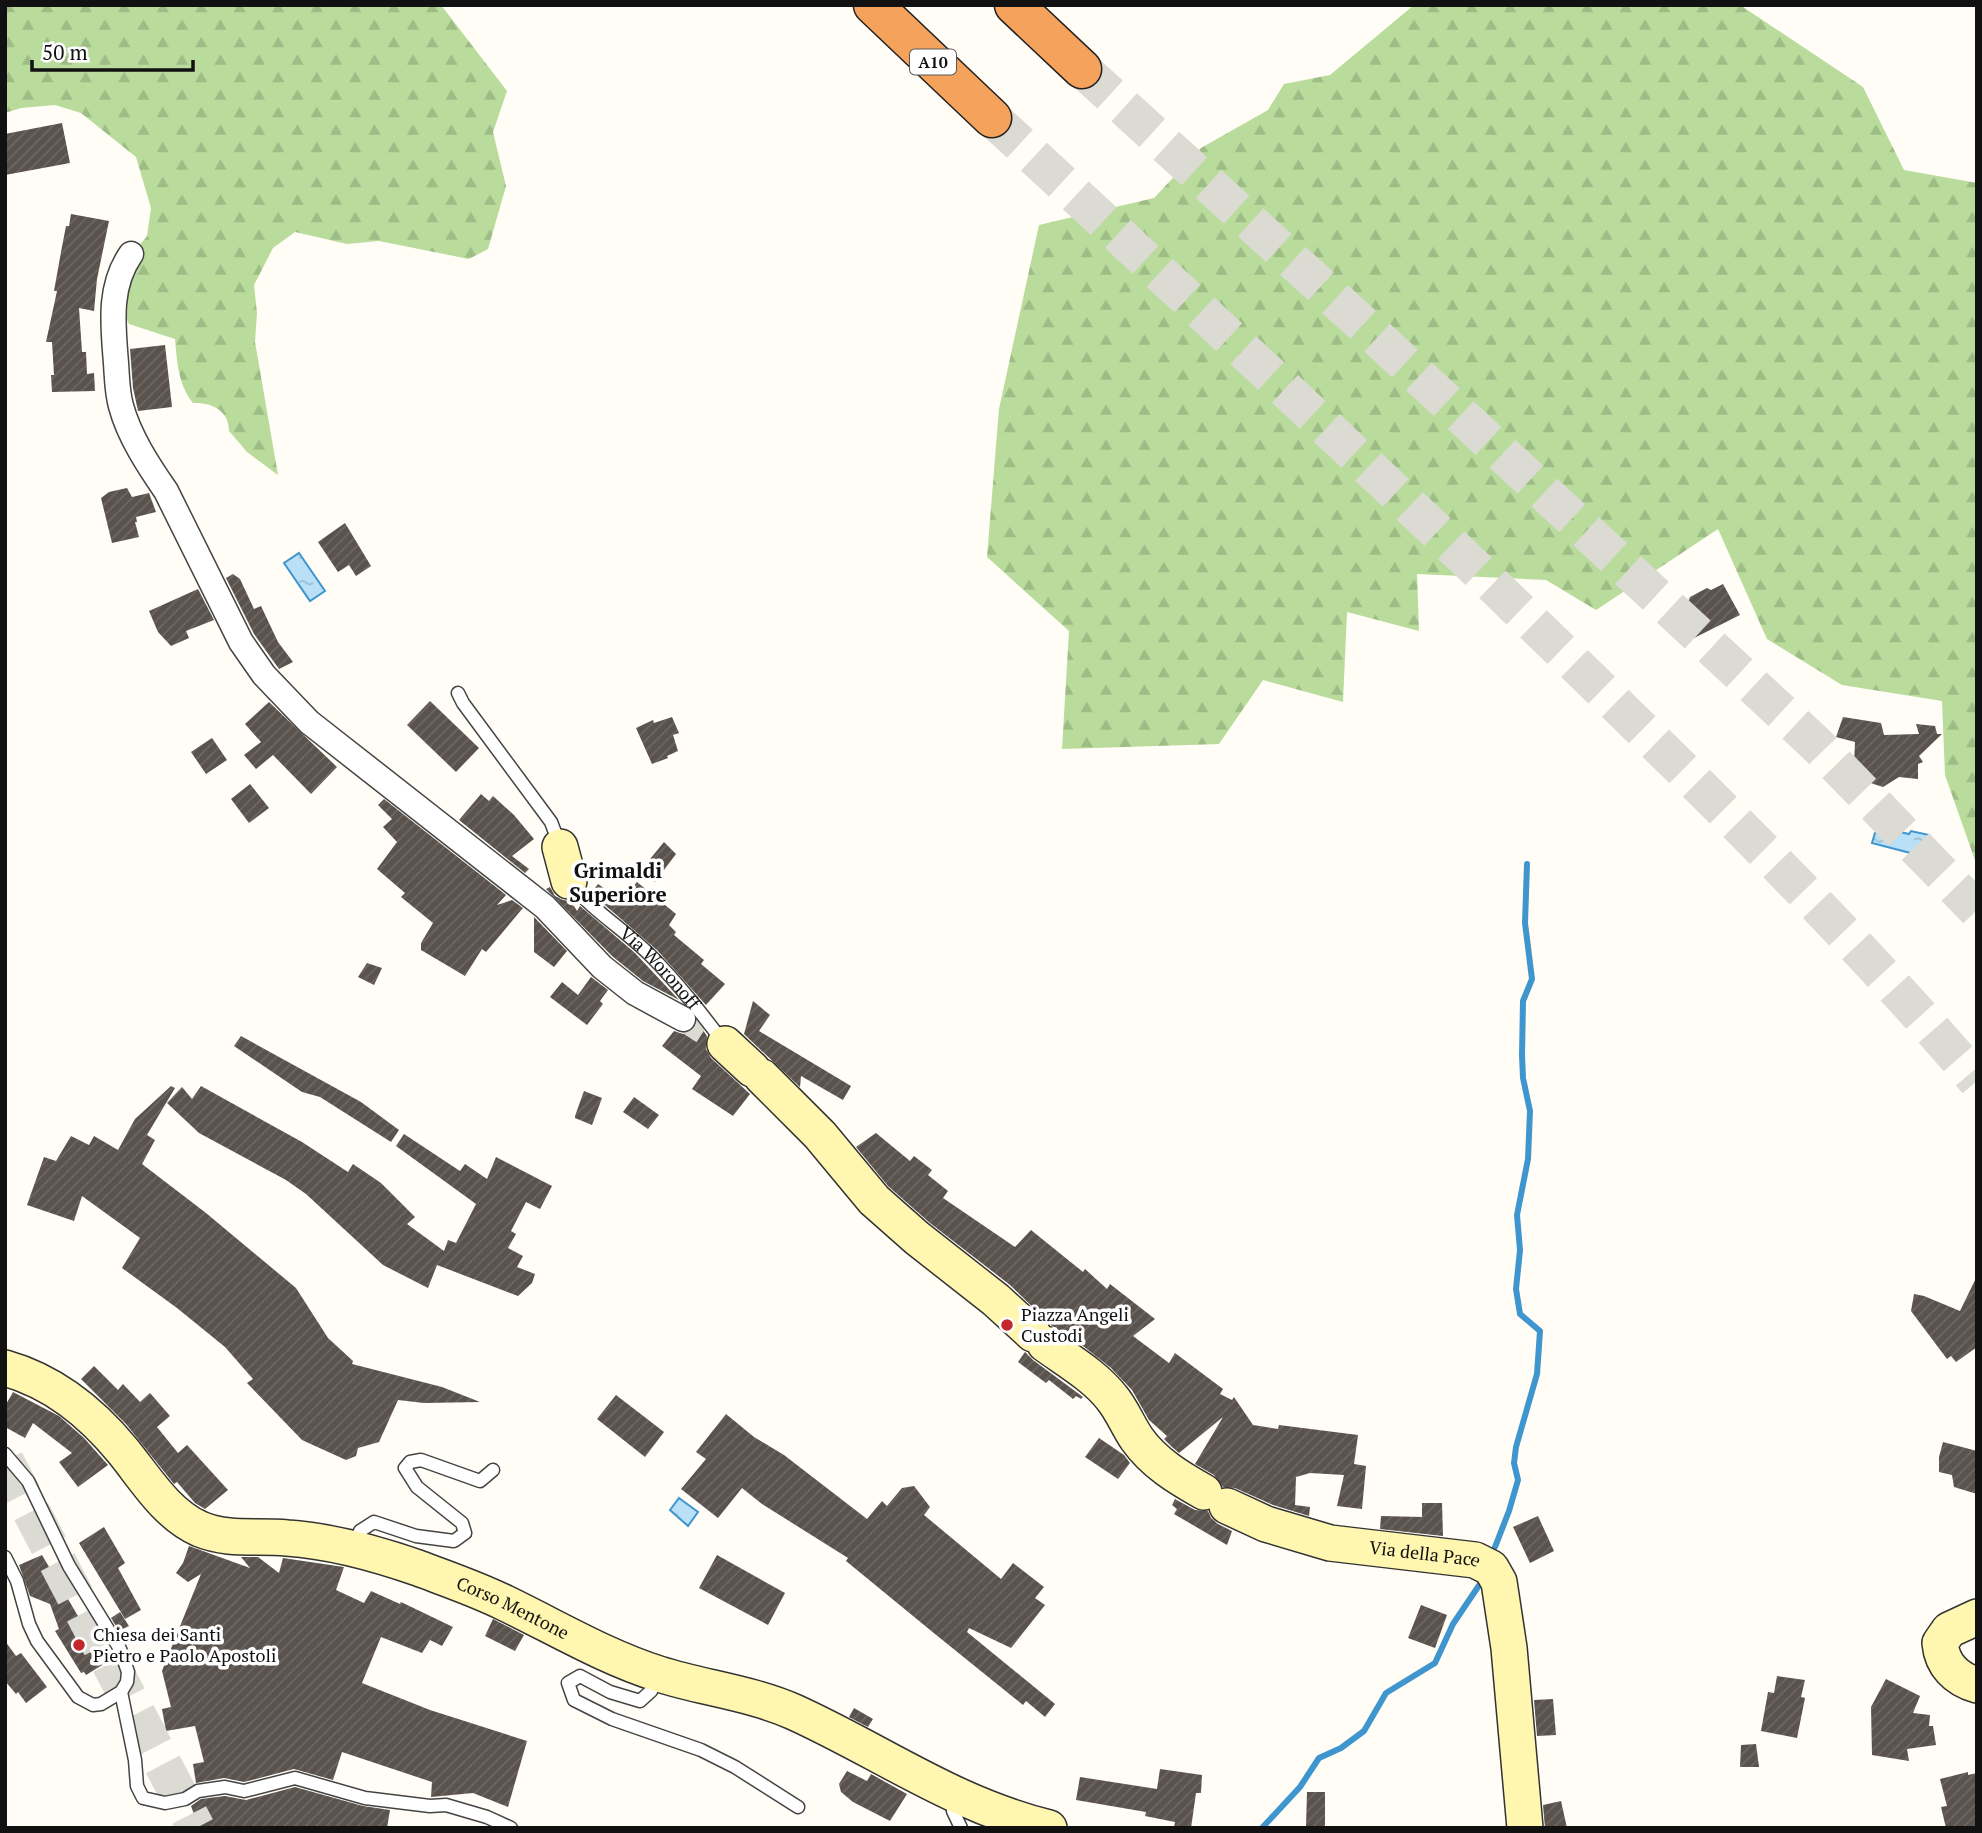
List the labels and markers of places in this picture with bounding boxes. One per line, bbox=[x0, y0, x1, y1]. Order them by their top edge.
place label: Piazza Angeli Custodi bbox=[1021, 1302, 1129, 1347]
marker: Piazza Angeli Custodi bbox=[999, 1317, 1015, 1333]
place label: Chiesa dei Santi Pietro e Paolo Apostoli bbox=[93, 1622, 276, 1667]
marker: Chiesa dei Santi Pietro e Paolo Apostoli bbox=[71, 1637, 87, 1653]

